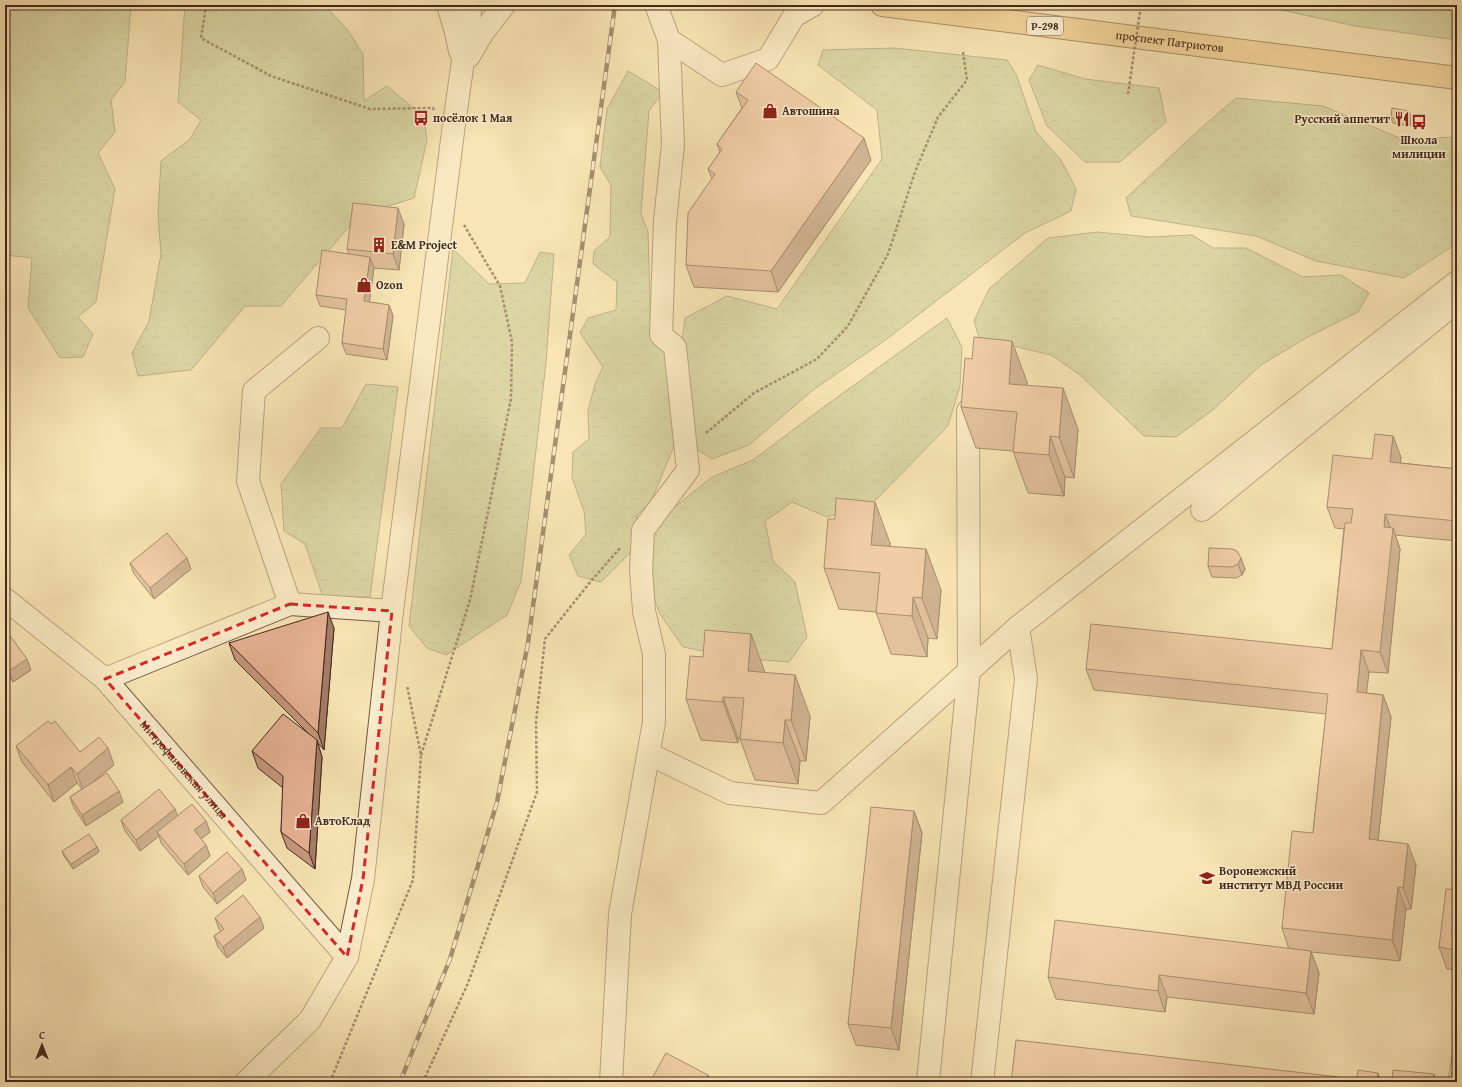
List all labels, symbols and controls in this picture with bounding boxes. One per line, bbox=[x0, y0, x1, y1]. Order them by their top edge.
road number: Р-298 bbox=[1027, 17, 1063, 35]
street label: проспект Патриотов bbox=[1115, 26, 1225, 56]
shop icon: Автошина bbox=[761, 102, 779, 120]
place label: Автошина bbox=[782, 102, 840, 119]
bus stop icon: посёлок 1 Мая bbox=[412, 109, 430, 127]
place label: посёлок 1 Мая bbox=[433, 109, 513, 126]
place label: Русский аппетит bbox=[1294, 110, 1391, 127]
restaurant icon: Русский аппетит bbox=[1393, 110, 1411, 128]
bus stop icon: Школа милиции bbox=[1410, 113, 1428, 131]
place label: Школа милиции bbox=[1392, 131, 1446, 162]
building icon: E&M Project bbox=[370, 236, 388, 254]
place label: E&M Project bbox=[391, 236, 458, 253]
shop icon: Ozon bbox=[355, 276, 373, 294]
place label: Ozon bbox=[376, 276, 403, 293]
street label: Митрофановская улица bbox=[136, 716, 232, 823]
shop icon: АвтоКлад bbox=[294, 812, 312, 830]
place label: АвтоКлад bbox=[315, 812, 371, 829]
place label: Воронежский институт МВД России bbox=[1219, 862, 1344, 893]
school or university icon: Воронежский институт МВД России bbox=[1198, 869, 1216, 887]
north arrow bbox=[22, 1025, 62, 1065]
text: С bbox=[39, 1027, 45, 1043]

